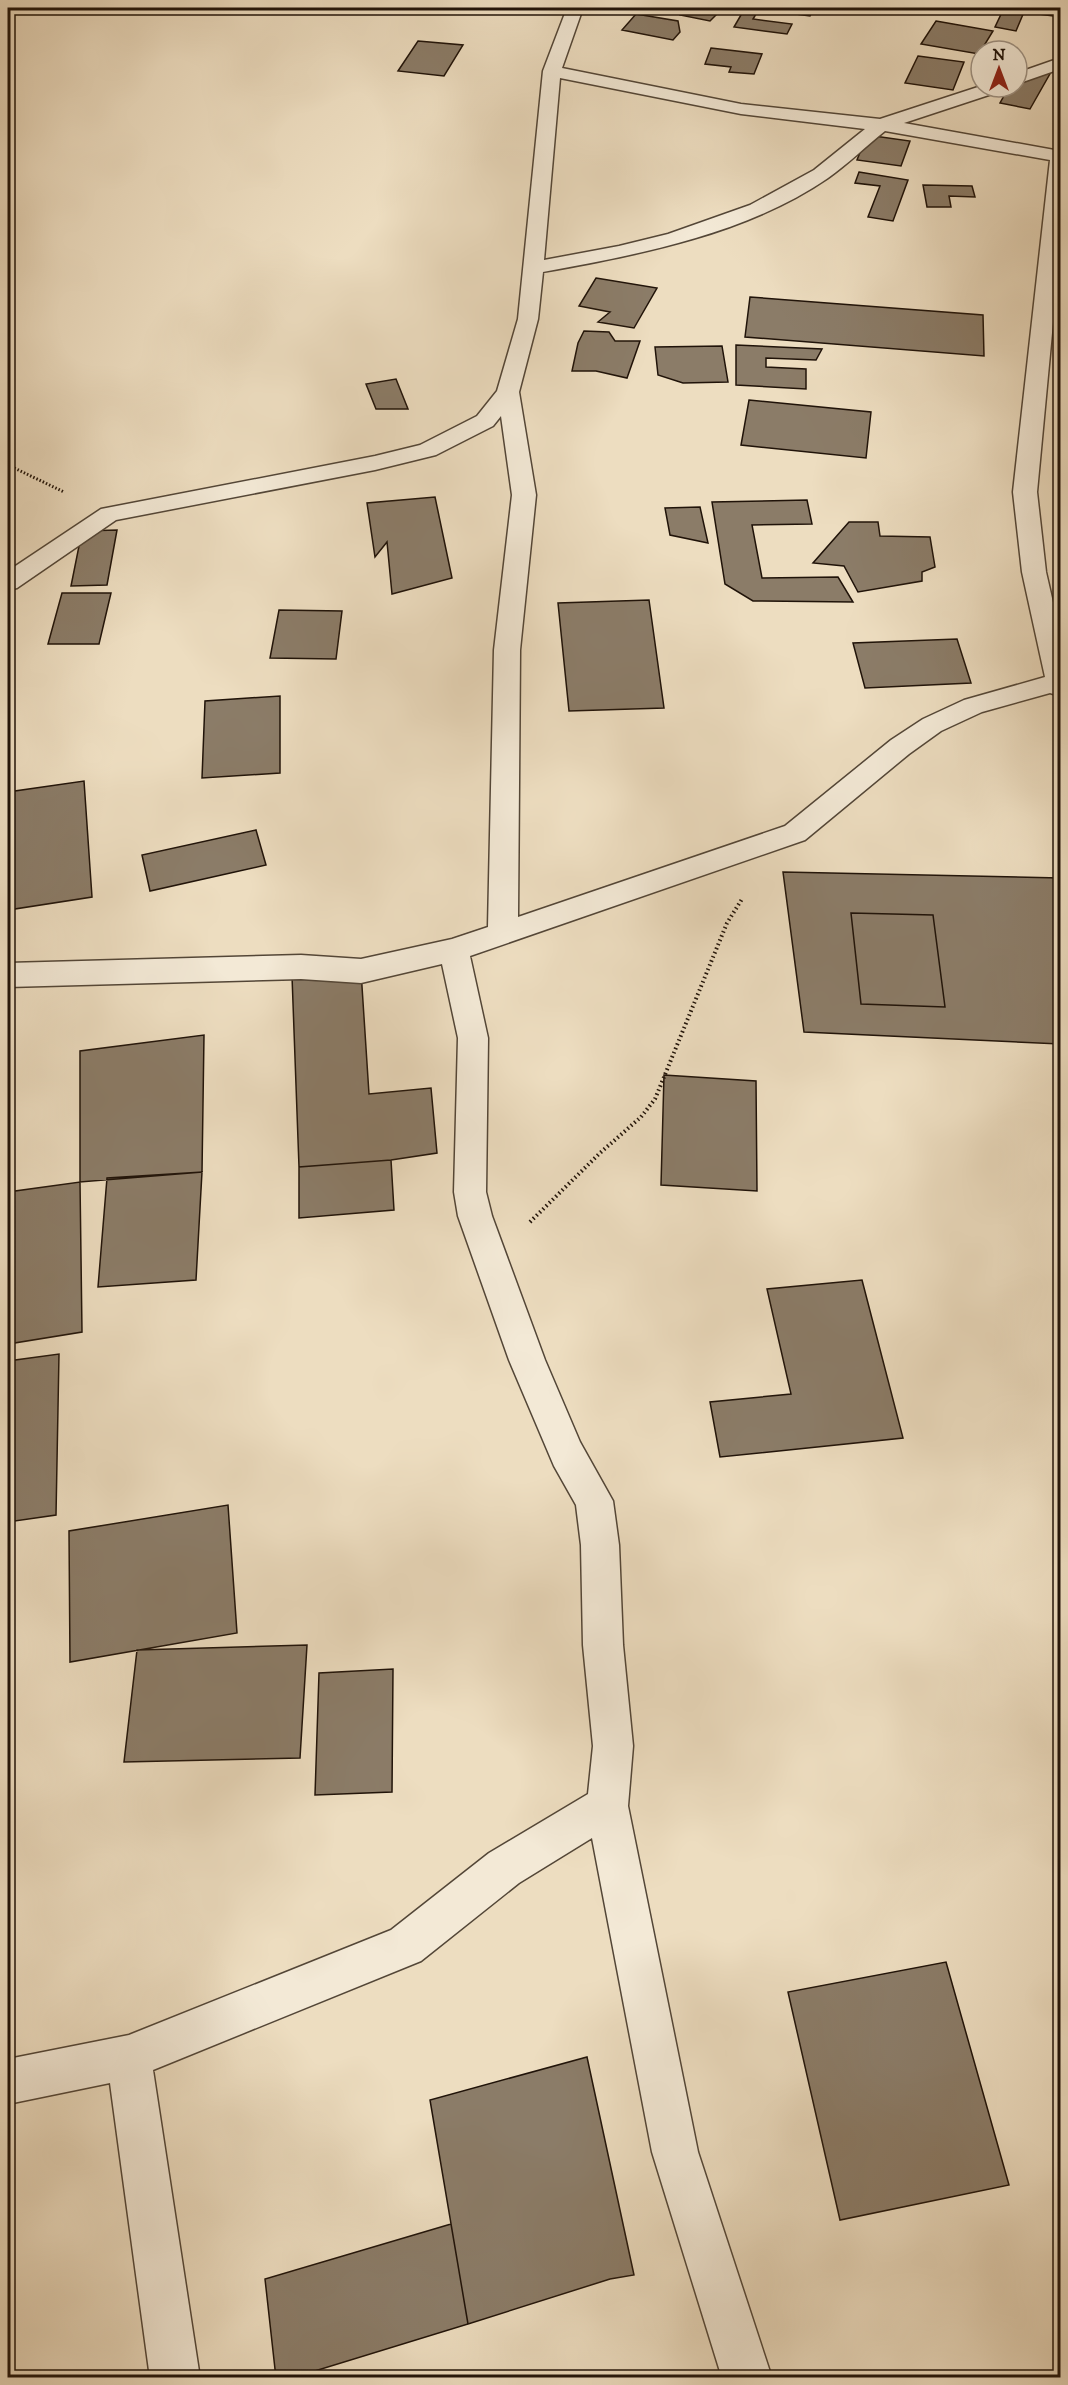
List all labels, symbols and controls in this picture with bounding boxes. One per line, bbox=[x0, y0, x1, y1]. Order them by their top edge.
north arrow bbox=[969, 39, 1029, 99]
text: N bbox=[992, 45, 1006, 65]

